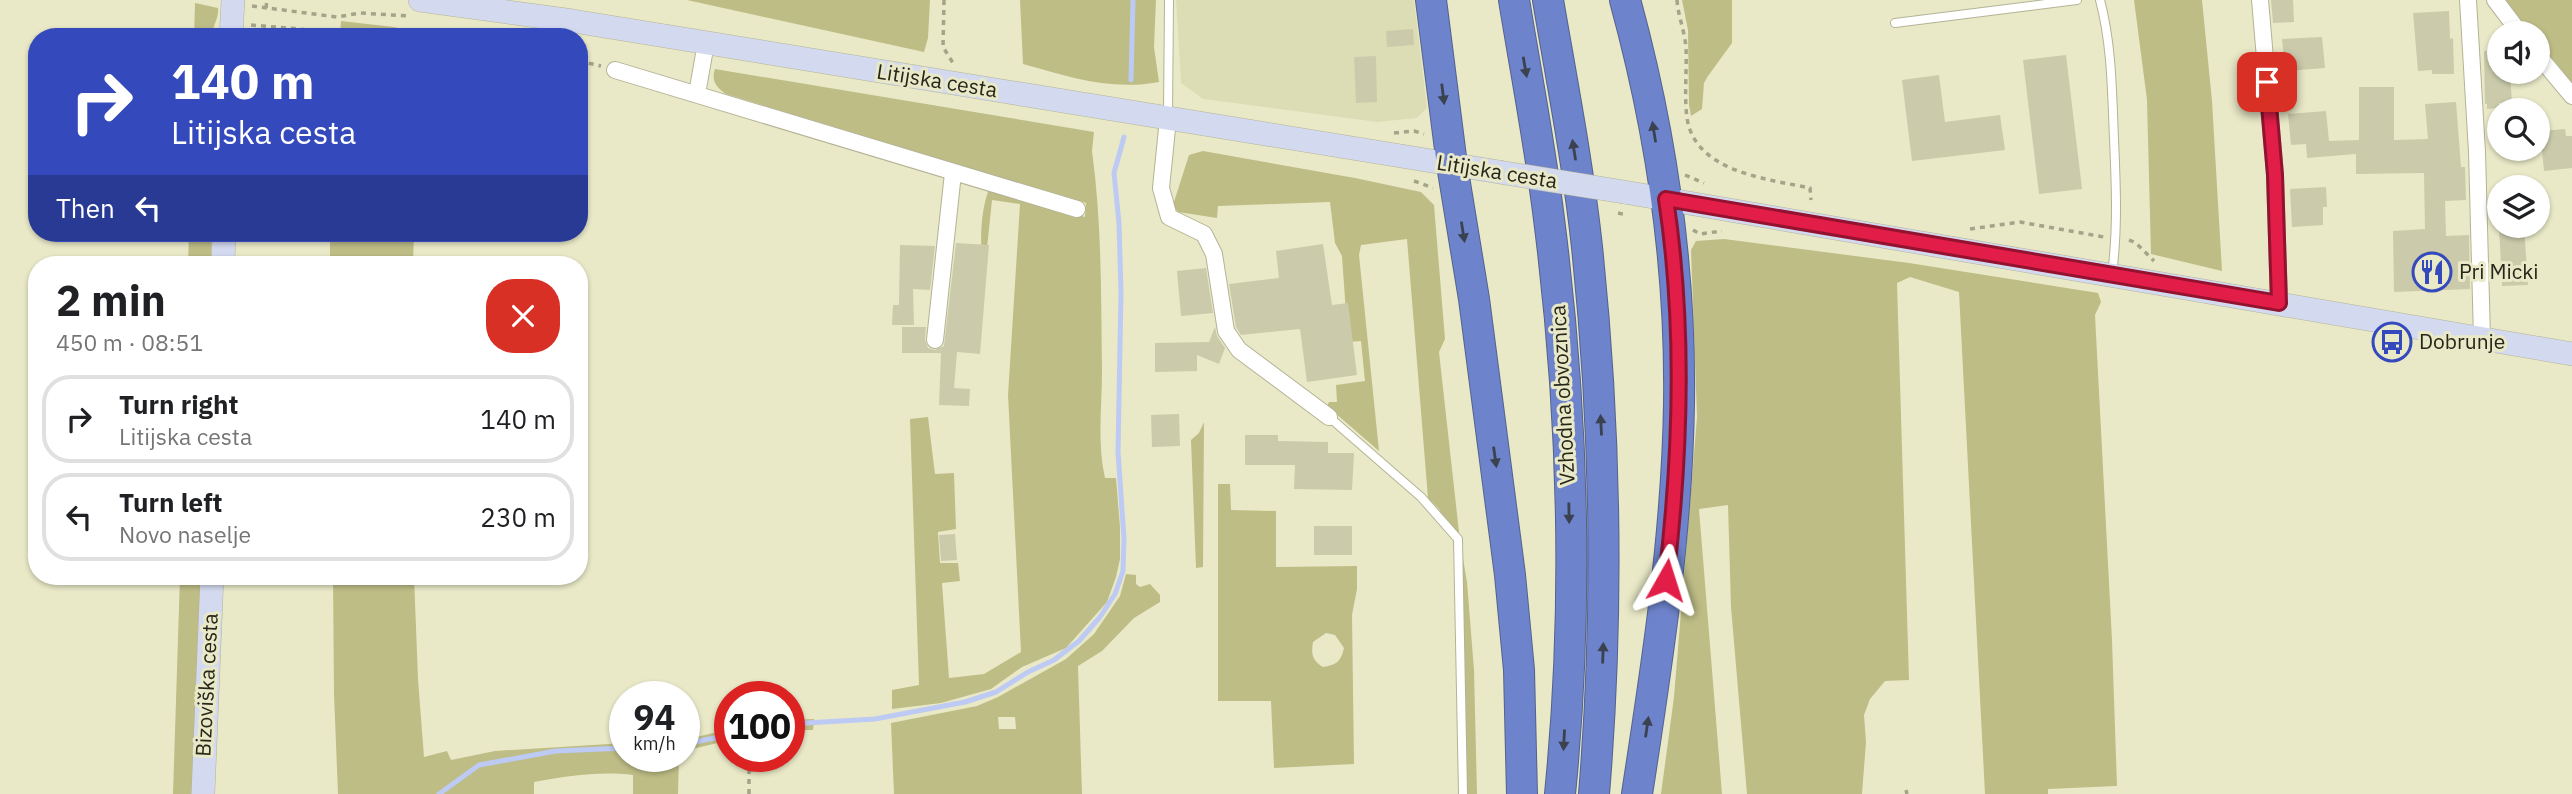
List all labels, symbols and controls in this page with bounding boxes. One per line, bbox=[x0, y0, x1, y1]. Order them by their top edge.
map controls bbox=[2487, 21, 2550, 238]
button: sound bbox=[2487, 21, 2550, 84]
text: 140 m bbox=[171, 49, 315, 112]
pin bbox=[2237, 52, 2297, 112]
icon: right bbox=[56, 56, 147, 147]
one-way arrow bbox=[1520, 56, 1531, 78]
street label: Litijska cesta bbox=[875, 57, 999, 103]
icon: arrive bbox=[2248, 63, 2286, 101]
one-way arrow bbox=[1438, 83, 1449, 105]
button: search bbox=[2487, 98, 2550, 161]
text: Litijska cesta bbox=[171, 111, 356, 153]
one-way arrow bbox=[1648, 121, 1659, 143]
one-way arrow bbox=[1568, 139, 1579, 161]
street label: Litijska cesta bbox=[1435, 148, 1559, 194]
button: layers bbox=[2487, 175, 2550, 238]
icon: left bbox=[129, 189, 167, 227]
text: Then bbox=[56, 191, 115, 225]
one-way arrow bbox=[1458, 221, 1469, 243]
restaurant icon: Pri Micki bbox=[2411, 251, 2453, 293]
place label: Pri Micki bbox=[2459, 257, 2539, 285]
text: 2 min bbox=[56, 273, 166, 328]
button: close bbox=[486, 279, 560, 353]
street label: Vzhodna obvoznica bbox=[1543, 304, 1581, 486]
bus stop icon: Dobrunje bbox=[2371, 321, 2413, 363]
text: 450 m · 08:51 bbox=[56, 327, 203, 357]
place label: Dobrunje bbox=[2419, 327, 2505, 355]
text: Turn right bbox=[119, 387, 238, 421]
icon: right bbox=[60, 400, 98, 438]
text: 140 m bbox=[480, 402, 556, 436]
one-way arrow bbox=[1595, 414, 1606, 436]
text: Litijska cesta bbox=[119, 421, 252, 451]
one-way arrow bbox=[1490, 446, 1501, 468]
text: Turn left bbox=[119, 485, 222, 519]
icon: left bbox=[60, 498, 98, 536]
text: 230 m bbox=[480, 500, 556, 534]
one-way arrow bbox=[1564, 502, 1575, 524]
text: Novo naselje bbox=[119, 519, 251, 549]
position arrow bbox=[1629, 543, 1703, 617]
street label: Bizoviška cesta bbox=[188, 612, 224, 757]
one-way arrow bbox=[1597, 641, 1608, 663]
speed limit sign: 100 bbox=[714, 681, 805, 772]
text: 94 bbox=[633, 694, 676, 740]
one-way arrow bbox=[1642, 715, 1653, 737]
one-way arrow bbox=[1559, 729, 1570, 751]
text: km/h bbox=[633, 732, 676, 755]

